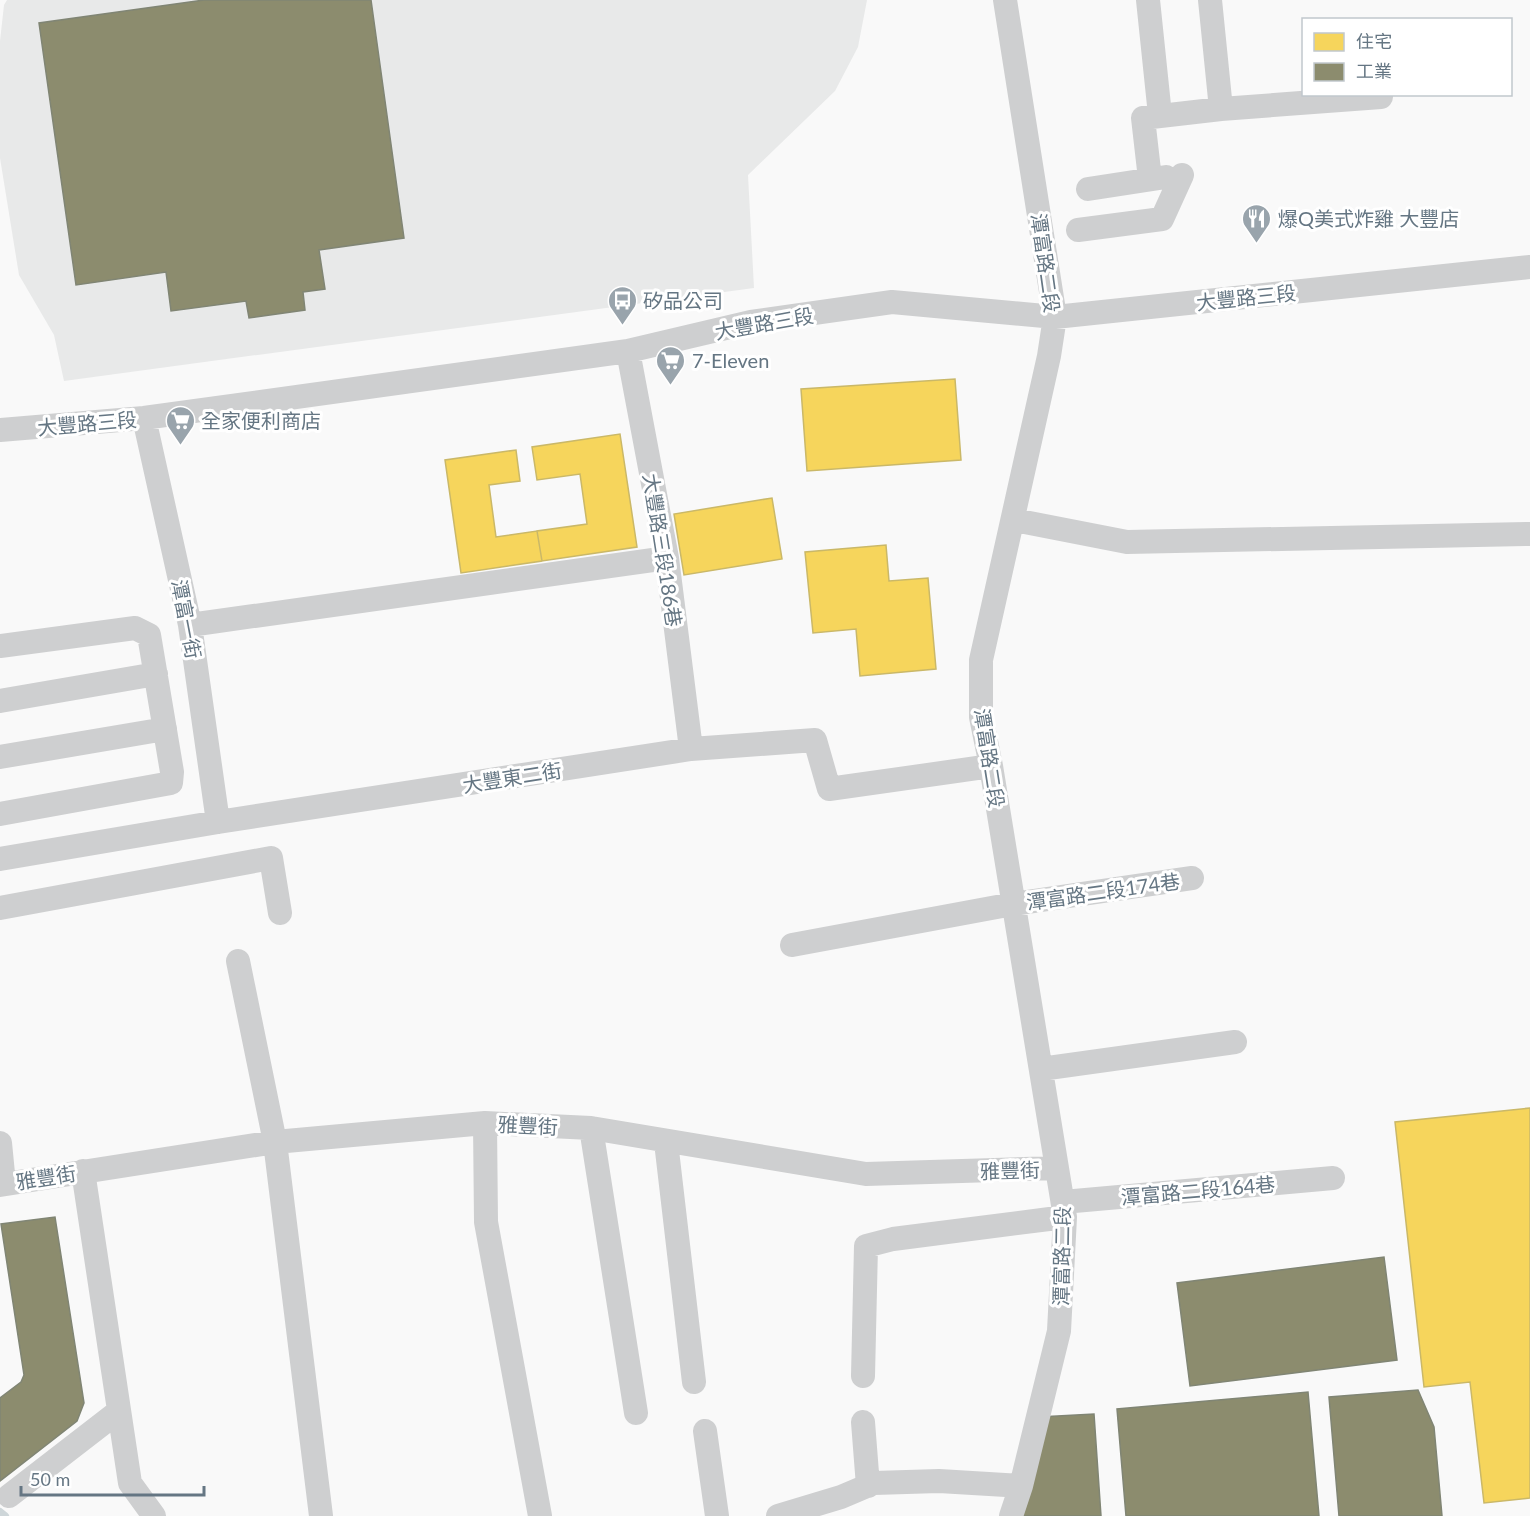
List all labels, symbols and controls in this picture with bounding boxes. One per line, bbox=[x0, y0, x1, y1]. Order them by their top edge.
legend bbox=[1302, 18, 1512, 96]
text: 住宅 bbox=[1356, 30, 1392, 52]
text: 工業 bbox=[1356, 60, 1392, 82]
restaurant icon: 爆Q美式炸雞 大豐店 bbox=[1241, 202, 1273, 244]
place label: 爆Q美式炸雞 大豐店 bbox=[1278, 206, 1459, 230]
street label: 潭富路二段 bbox=[1027, 212, 1065, 314]
street label: 大豐路三段 bbox=[1195, 280, 1297, 314]
bus stop icon: 矽品公司 bbox=[606, 284, 638, 326]
place label: 矽品公司 bbox=[643, 288, 723, 312]
street label: 大豐路三段 bbox=[713, 302, 815, 344]
supermarket icon: 7-Eleven bbox=[655, 344, 687, 386]
place label: 7-Eleven bbox=[692, 348, 769, 372]
supermarket icon: 全家便利商店 bbox=[164, 404, 196, 446]
street label: 大豐路三段 bbox=[36, 407, 138, 439]
place label: 全家便利商店 bbox=[201, 408, 321, 432]
street label: 大豐路三段186巷 bbox=[639, 472, 687, 628]
street label: 潭富一街 bbox=[168, 577, 206, 661]
street label: 潭富路二段 bbox=[970, 707, 1010, 809]
street label: 大豐東二街 bbox=[461, 757, 563, 797]
street label: 潭富路二段174巷 bbox=[1025, 868, 1181, 914]
street label: 雅豐街 bbox=[497, 1111, 559, 1139]
street label: 雅豐街 bbox=[980, 1157, 1040, 1183]
street label: 雅豐街 bbox=[14, 1160, 78, 1194]
street label: 潭富路二段164巷 bbox=[1120, 1171, 1276, 1209]
street label: 潭富路二段 bbox=[1048, 1206, 1074, 1306]
scale bar bbox=[21, 1459, 204, 1497]
text: 50 m bbox=[30, 1468, 70, 1490]

